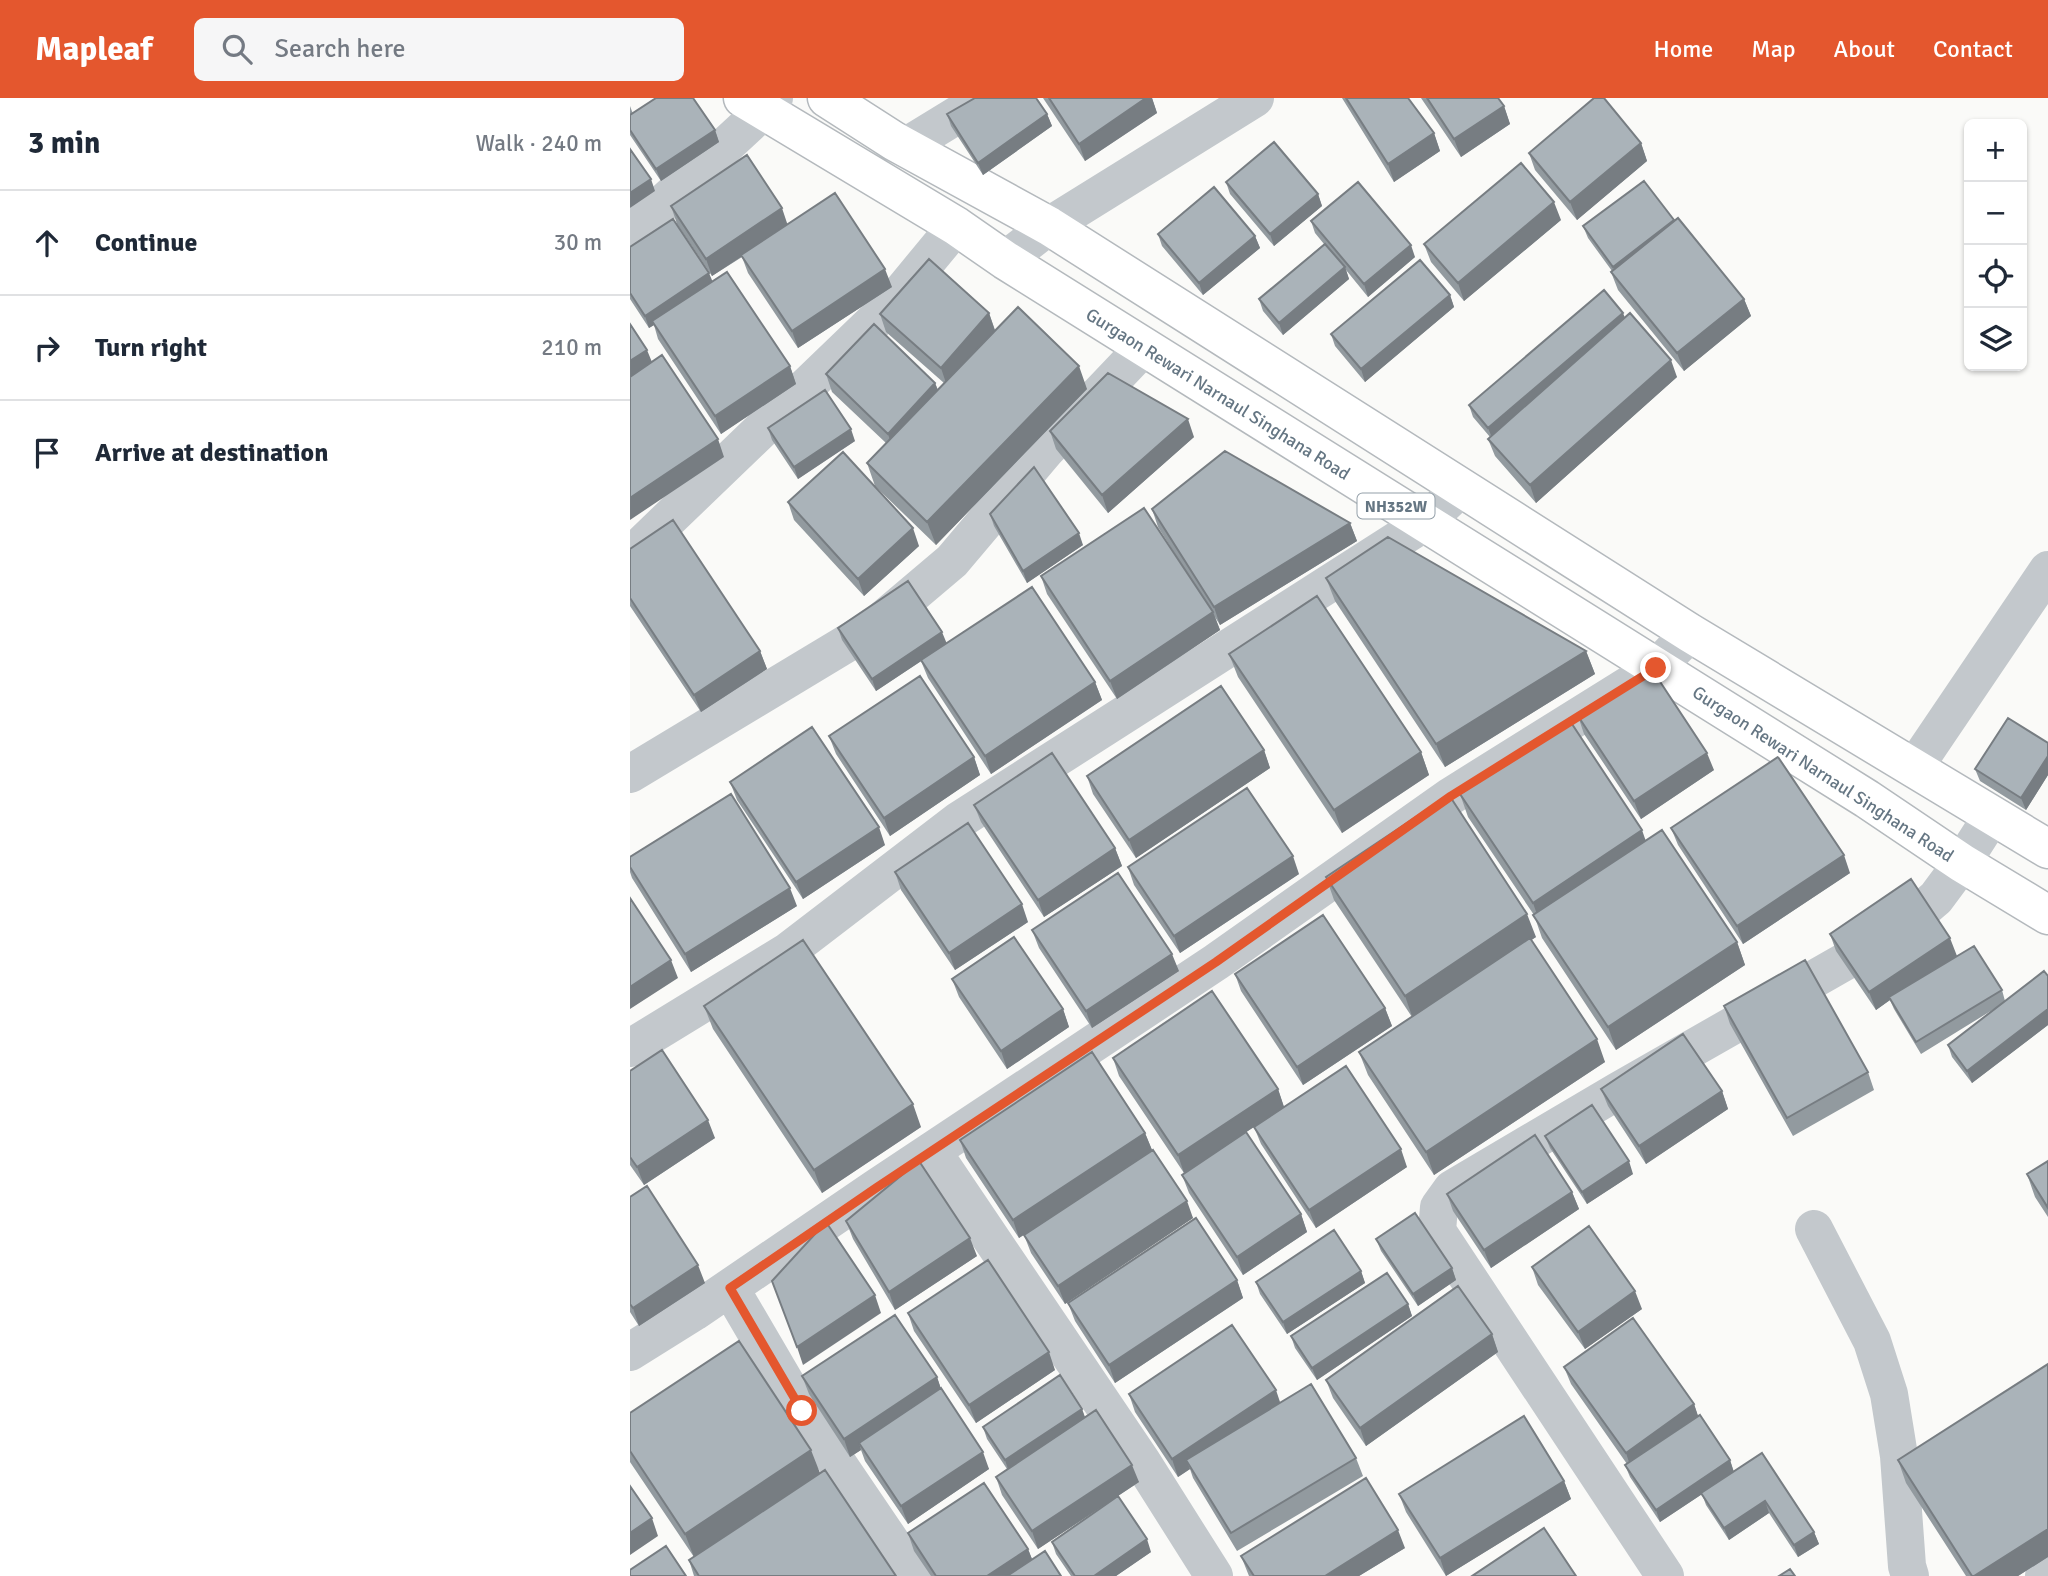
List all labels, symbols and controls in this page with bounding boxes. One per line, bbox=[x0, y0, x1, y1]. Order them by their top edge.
search box bbox=[194, 18, 684, 81]
text: Mapleaf bbox=[35, 29, 152, 70]
icon: search bbox=[218, 30, 256, 68]
text: Search here bbox=[274, 33, 406, 65]
text: Home bbox=[1653, 34, 1713, 64]
text: Map bbox=[1751, 34, 1796, 64]
text: About bbox=[1834, 34, 1895, 64]
text: Contact bbox=[1933, 34, 2013, 64]
map controls bbox=[1964, 119, 2027, 371]
button: + bbox=[1964, 119, 2027, 182]
text: 3 min bbox=[28, 125, 100, 162]
text: Walk · 240 m bbox=[476, 129, 602, 158]
button: − bbox=[1964, 182, 2027, 245]
icon: ahead bbox=[28, 224, 66, 262]
text: Continue bbox=[95, 227, 197, 259]
text: 30 m bbox=[554, 228, 602, 257]
button: locate bbox=[1964, 245, 2027, 308]
street label: Gurgaon Rewari Narnaul Singhana Road bbox=[1082, 303, 1354, 485]
button: layers bbox=[1964, 308, 2027, 371]
icon: right bbox=[28, 329, 66, 367]
text: Turn right bbox=[95, 332, 207, 364]
text: 210 m bbox=[541, 333, 602, 362]
icon: arrive bbox=[28, 434, 66, 472]
text: Arrive at destination bbox=[95, 437, 328, 469]
road number: NH352W bbox=[1358, 494, 1434, 518]
route end bbox=[1640, 652, 1671, 683]
street label: Gurgaon Rewari Narnaul Singhana Road bbox=[1688, 681, 1958, 867]
route start bbox=[786, 1395, 817, 1426]

